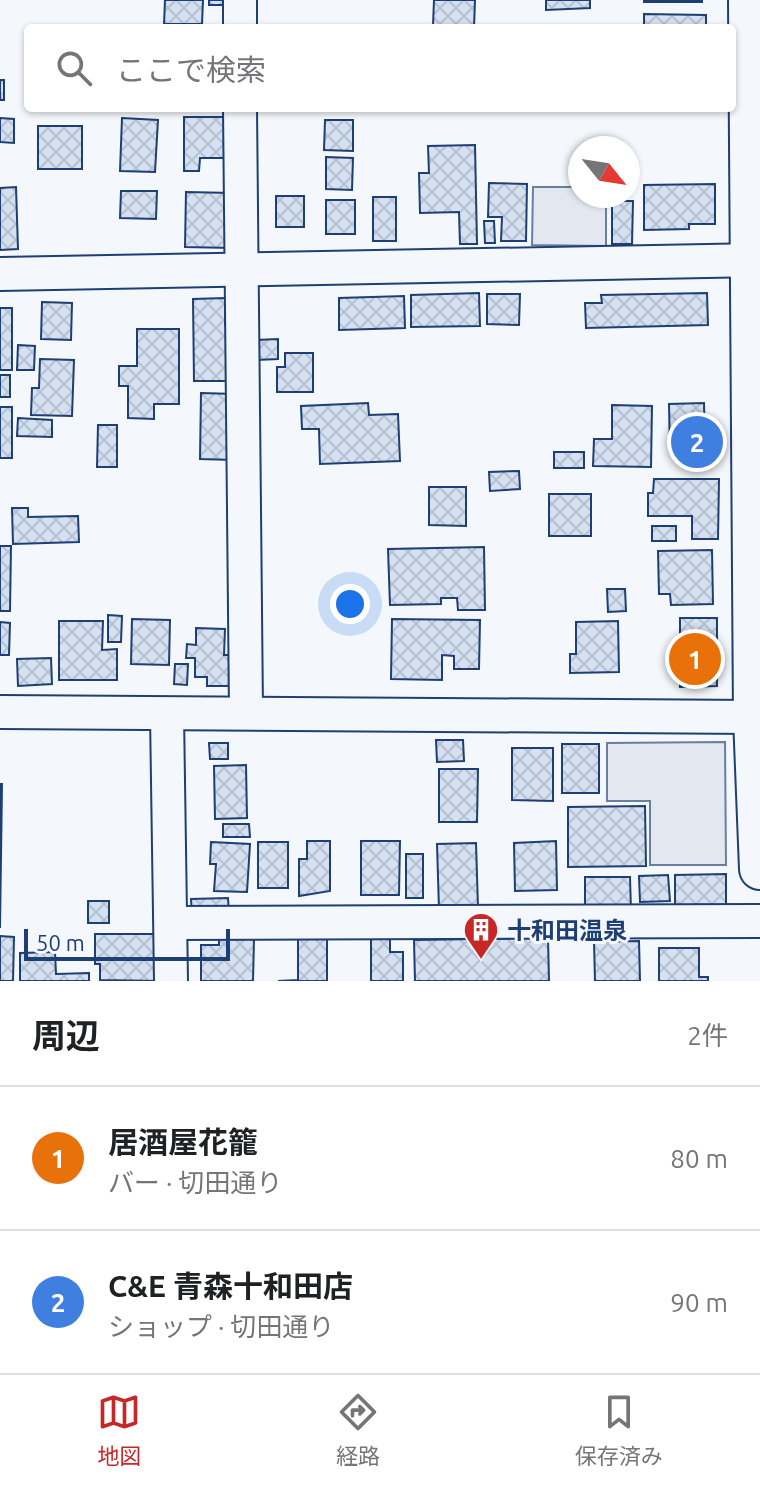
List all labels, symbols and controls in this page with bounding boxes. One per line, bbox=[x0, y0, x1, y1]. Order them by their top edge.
search box bbox=[24, 24, 736, 112]
icon: search bbox=[52, 46, 96, 90]
text: ここで検索 bbox=[116, 53, 266, 87]
north arrow bbox=[568, 136, 640, 208]
pin: 2 bbox=[671, 412, 723, 472]
your location bbox=[330, 584, 370, 624]
pin: 1 bbox=[669, 629, 721, 689]
building icon: 十和田温泉 bbox=[462, 911, 500, 961]
place label: 十和田温泉 bbox=[507, 917, 627, 944]
scale bar bbox=[24, 925, 230, 961]
text: 50 m bbox=[36, 930, 85, 955]
text: 周辺 bbox=[32, 1016, 100, 1054]
text: 2件 bbox=[687, 1021, 728, 1050]
text: 居酒屋花籠 bbox=[108, 1125, 258, 1159]
text: 1 bbox=[51, 1144, 65, 1173]
text: 80 m bbox=[670, 1144, 728, 1173]
text: バー · 切田通り bbox=[108, 1168, 282, 1197]
text: C&E 青森十和田店 bbox=[108, 1269, 353, 1303]
text: 2 bbox=[51, 1288, 65, 1317]
text: 90 m bbox=[670, 1288, 728, 1317]
text: ショップ · 切田通り bbox=[108, 1312, 334, 1341]
tab: 地図 bbox=[97, 1390, 141, 1470]
tab: 経路 bbox=[336, 1390, 380, 1470]
tab: 保存済み bbox=[575, 1390, 663, 1470]

